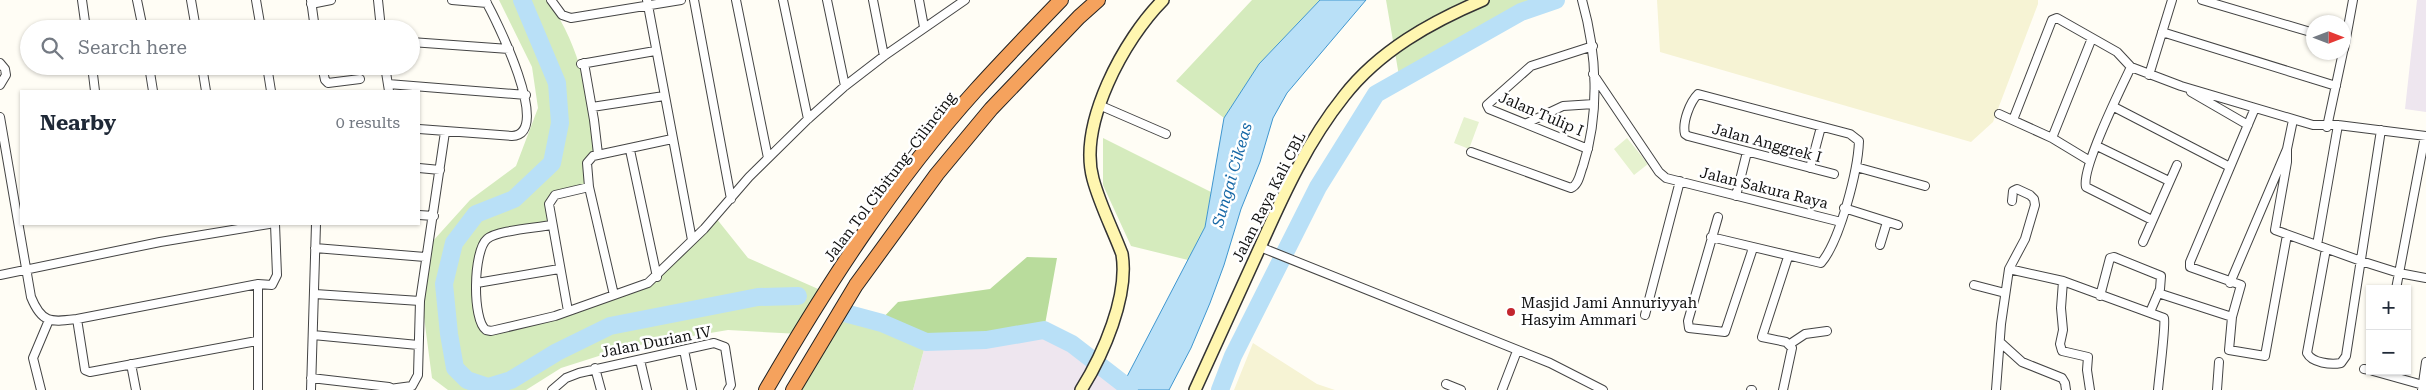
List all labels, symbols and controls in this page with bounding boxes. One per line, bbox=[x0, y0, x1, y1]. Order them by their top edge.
north arrow bbox=[2306, 15, 2351, 60]
search box bbox=[20, 20, 420, 75]
icon: search bbox=[38, 34, 66, 62]
text: Search here bbox=[78, 36, 187, 59]
street label: Jalan Tol Cibitung–Cilincing bbox=[820, 88, 960, 265]
street label: Jalan Tulip I bbox=[1496, 88, 1586, 140]
text: Nearby bbox=[40, 111, 116, 135]
text: 0 results bbox=[336, 113, 400, 132]
street label: Jalan Anggrek I bbox=[1710, 120, 1824, 166]
water label: Sungai Cikeas bbox=[1208, 121, 1256, 230]
street label: Jalan Raya Kali CBL bbox=[1228, 129, 1310, 265]
street label: Jalan Sakura Raya bbox=[1698, 163, 1830, 213]
map controls bbox=[2366, 285, 2411, 375]
button: + bbox=[2366, 285, 2411, 330]
place label: Masjid Jami Annuriyyah Hasyim Ammari bbox=[1521, 294, 1697, 329]
marker: Masjid Jami Annuriyyah Hasyim Ammari bbox=[1505, 306, 1517, 318]
street label: Jalan Durian IV bbox=[599, 322, 713, 362]
button: − bbox=[2366, 330, 2411, 375]

